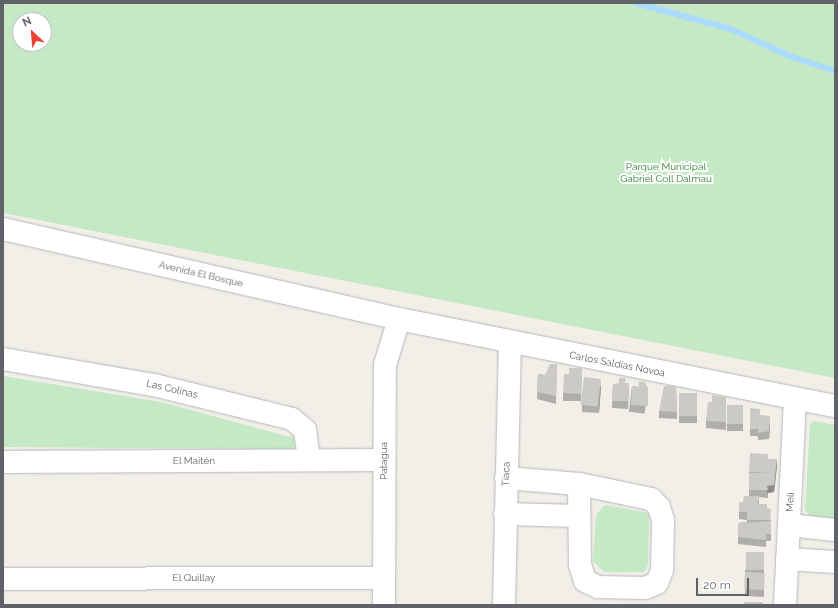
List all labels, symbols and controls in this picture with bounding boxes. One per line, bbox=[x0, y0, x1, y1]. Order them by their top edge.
north arrow bbox=[12, 12, 52, 52]
text: N bbox=[20, 14, 34, 29]
park label: Parque Municipal Gabriel Coll Dalmau bbox=[620, 160, 712, 184]
street label: Avenida El Bosque bbox=[158, 258, 244, 290]
street label: Carlos Saldías Novoa bbox=[568, 349, 666, 379]
street label: Las Colinas bbox=[145, 377, 199, 401]
street label: Patagua bbox=[378, 442, 390, 480]
street label: El Maitén bbox=[173, 455, 215, 467]
street label: Tiaca bbox=[500, 461, 512, 487]
street label: Meli bbox=[783, 492, 797, 512]
scale bar bbox=[698, 570, 751, 596]
street label: El Quillay bbox=[172, 572, 216, 584]
text: 20 m bbox=[703, 578, 731, 592]

